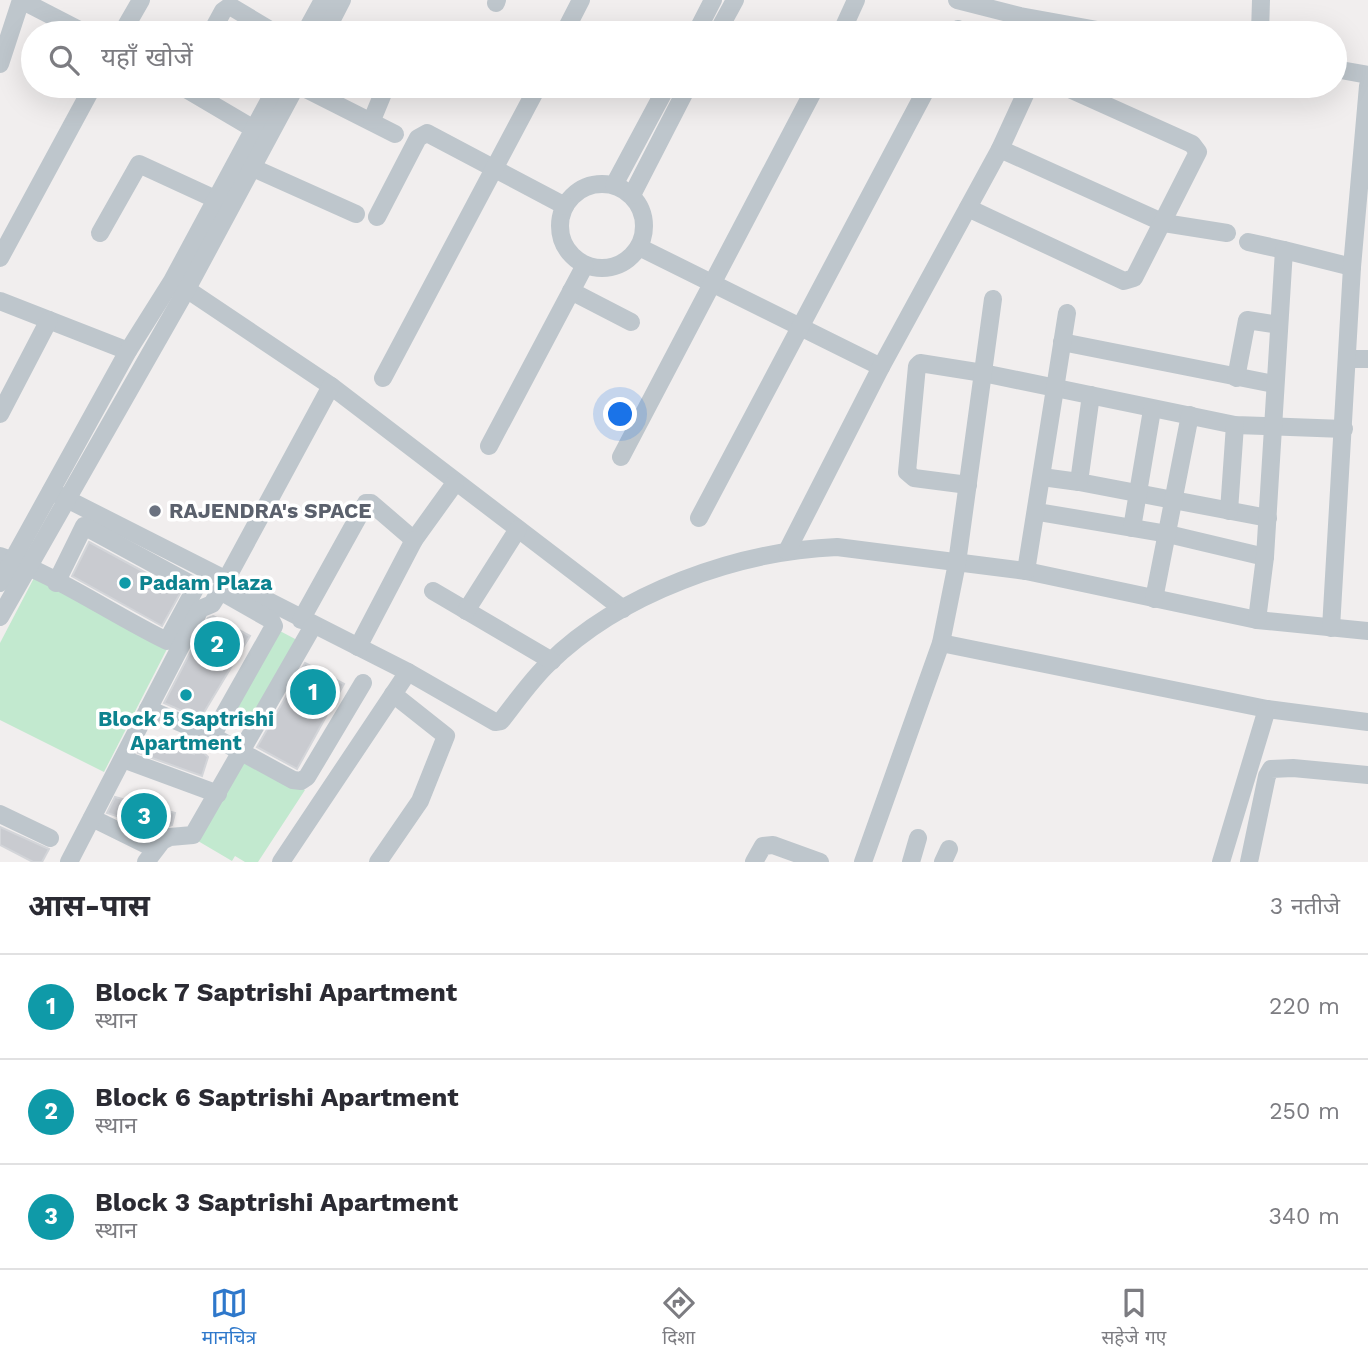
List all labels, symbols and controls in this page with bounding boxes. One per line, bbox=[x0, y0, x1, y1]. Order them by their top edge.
search box bbox=[21, 21, 1347, 98]
icon: search bbox=[45, 41, 83, 79]
text: यहाँ खोजें bbox=[101, 42, 193, 72]
your location bbox=[603, 397, 637, 431]
place label: RAJENDRA's SPACE bbox=[169, 498, 372, 523]
marker: RAJENDRA's SPACE bbox=[147, 503, 163, 519]
place label: Padam Plaza bbox=[139, 570, 273, 595]
marker: Padam Plaza bbox=[117, 575, 133, 591]
pin: 2 bbox=[194, 618, 240, 670]
pin: 1 bbox=[290, 666, 336, 718]
marker: Block 5 Saptrishi Apartment bbox=[178, 687, 194, 703]
place label: Block 5 Saptrishi Apartment bbox=[98, 706, 274, 755]
pin: 3 bbox=[121, 790, 167, 842]
text: आस-पास bbox=[28, 888, 150, 923]
text: 3 नतीजे bbox=[1270, 893, 1340, 920]
text: Block 7 Saptrishi Apartment bbox=[95, 977, 457, 1007]
text: 1 bbox=[46, 993, 56, 1020]
text: 220 m bbox=[1269, 993, 1340, 1020]
text: स्थान bbox=[95, 1007, 137, 1034]
text: Block 6 Saptrishi Apartment bbox=[95, 1082, 459, 1112]
text: 2 bbox=[44, 1098, 58, 1125]
text: 250 m bbox=[1269, 1098, 1340, 1125]
text: स्थान bbox=[95, 1112, 137, 1139]
text: Block 3 Saptrishi Apartment bbox=[95, 1187, 458, 1217]
text: 3 bbox=[44, 1203, 58, 1230]
text: 340 m bbox=[1268, 1203, 1340, 1230]
text: स्थान bbox=[95, 1217, 137, 1244]
tab: मानचित्र bbox=[202, 1284, 256, 1352]
tab: दिशा bbox=[660, 1284, 698, 1352]
tab: सहेजे गए bbox=[1101, 1284, 1166, 1352]

